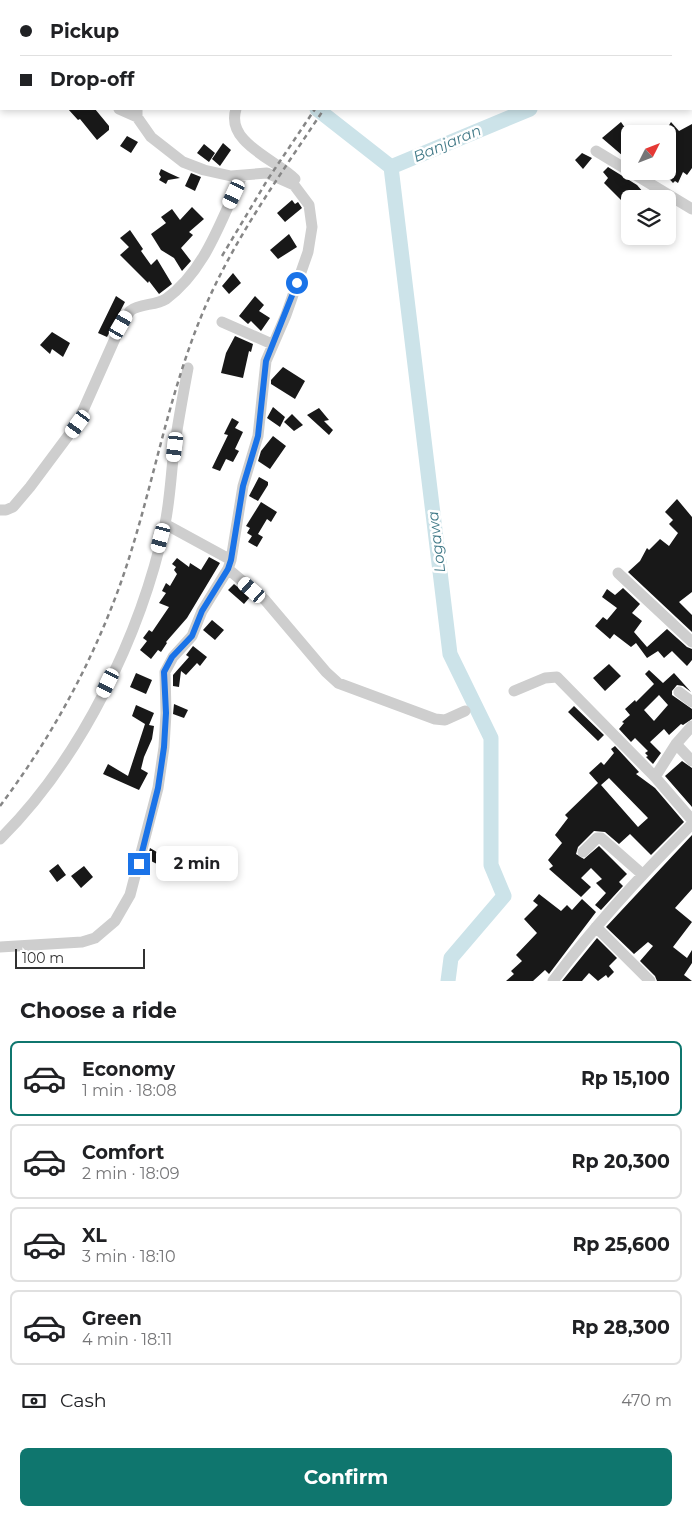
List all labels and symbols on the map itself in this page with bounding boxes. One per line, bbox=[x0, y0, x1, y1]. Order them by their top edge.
water label: Banjaran bbox=[410, 120, 484, 166]
north arrow bbox=[621, 125, 676, 180]
car bbox=[220, 177, 247, 211]
route start bbox=[286, 272, 308, 294]
car bbox=[107, 308, 134, 342]
car bbox=[63, 407, 92, 441]
car bbox=[165, 431, 184, 463]
water label: Logawa bbox=[423, 510, 449, 574]
car bbox=[149, 522, 172, 554]
car bbox=[235, 574, 268, 606]
car bbox=[94, 666, 121, 700]
callout: 2 min bbox=[156, 846, 239, 882]
route end bbox=[128, 853, 150, 875]
scale bar bbox=[15, 946, 145, 969]

